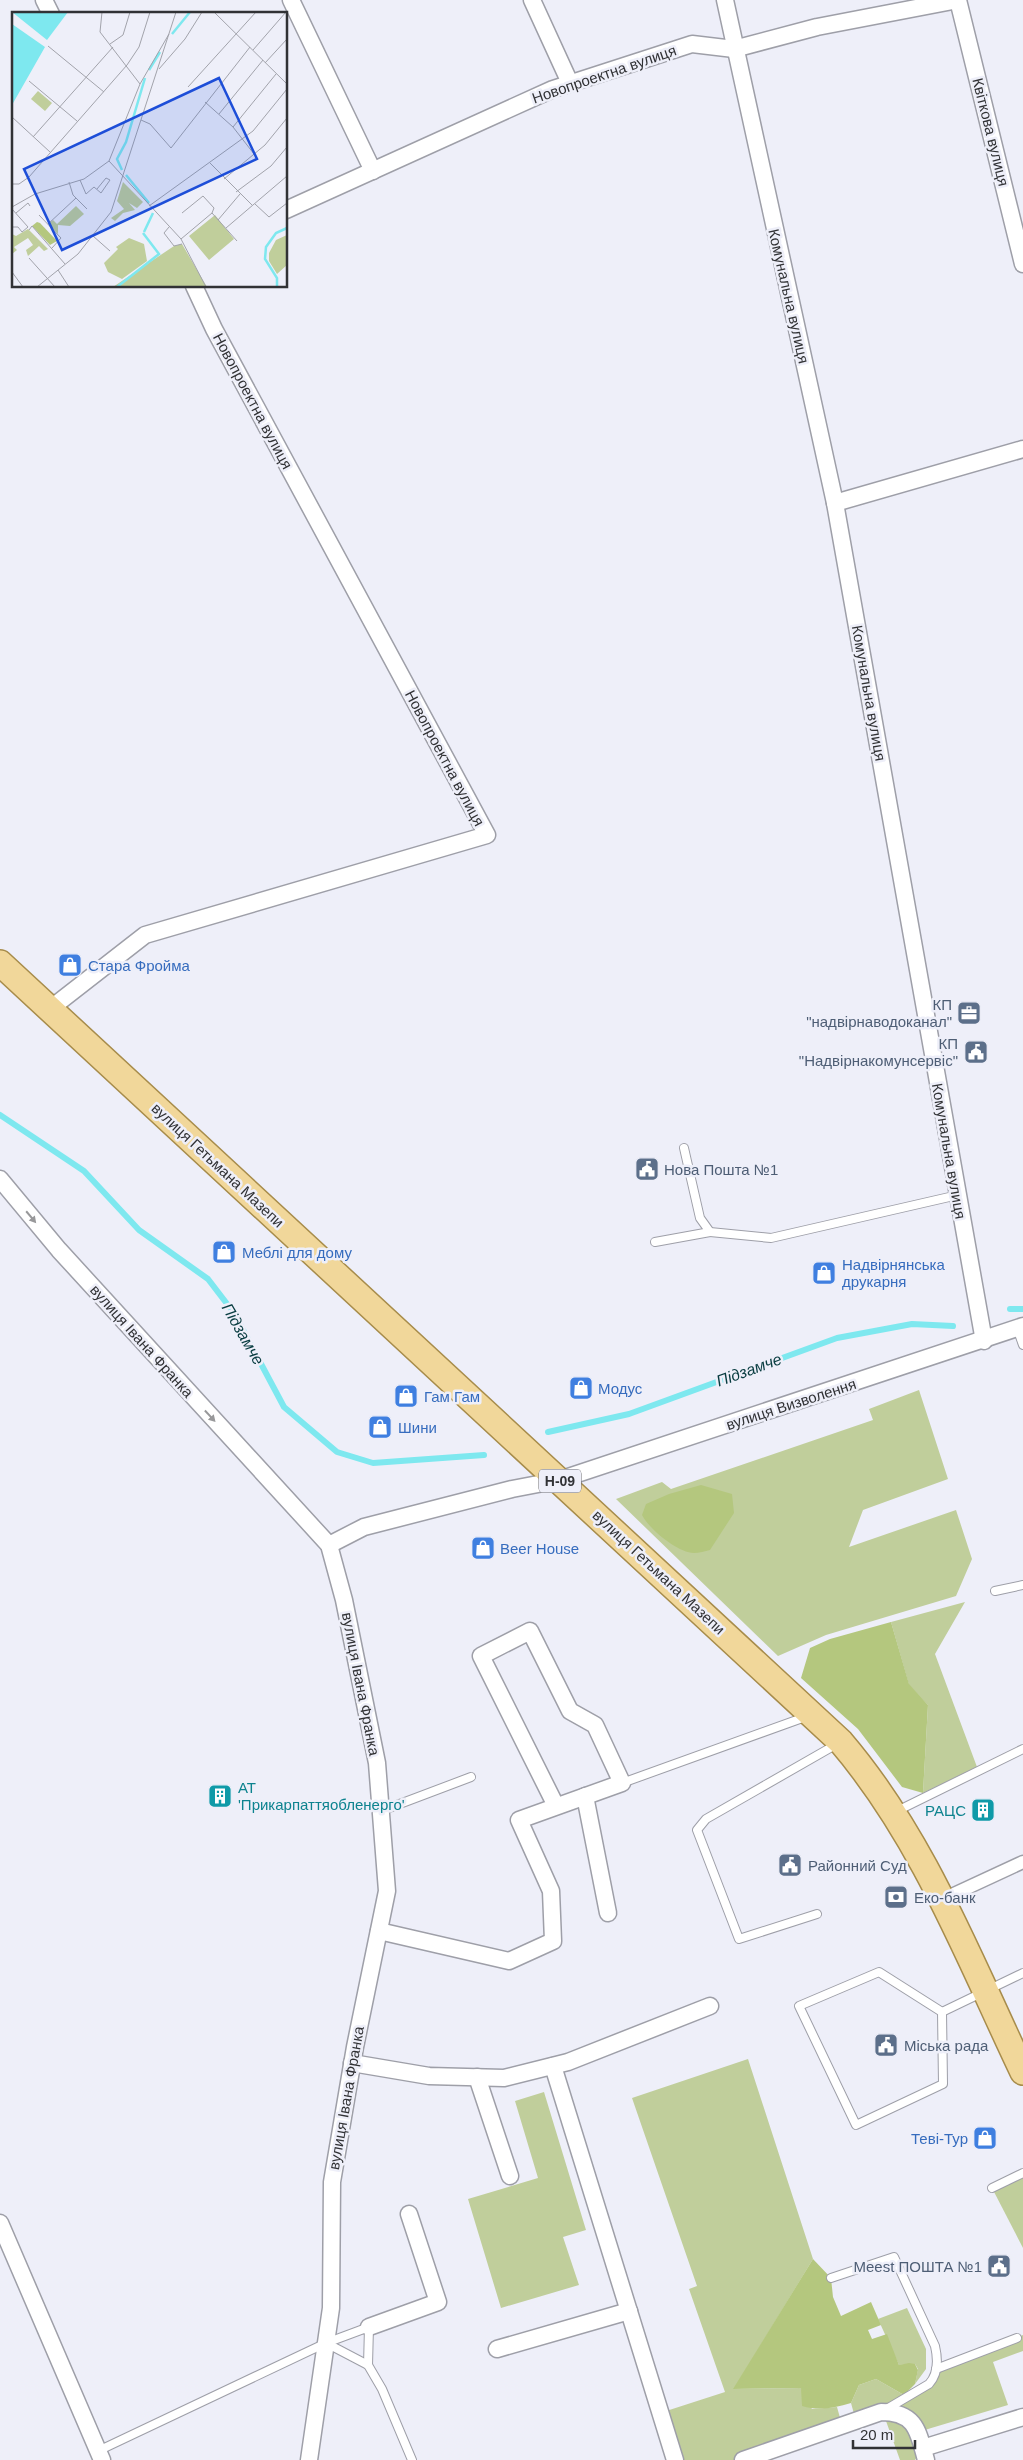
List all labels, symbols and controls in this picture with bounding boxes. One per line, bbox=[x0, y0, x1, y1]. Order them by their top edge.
inset map bbox=[12, 12, 288, 288]
street label: Новопроектна вулиця bbox=[530, 41, 678, 107]
street label: Квіткова вулиця bbox=[969, 76, 1013, 188]
street label: Комунальна вулиця bbox=[765, 227, 813, 365]
street label: Новопроектна вулиця bbox=[210, 330, 296, 472]
street label: Комунальна вулиця bbox=[849, 624, 889, 762]
street label: Новопроектна вулиця bbox=[402, 687, 488, 829]
shop icon: Стара Фройма bbox=[57, 952, 83, 978]
place label: Стара Фройма bbox=[88, 957, 191, 974]
place label: КП "надвірнаводоканал" bbox=[806, 996, 952, 1030]
office icon: КП "надвірнаводоканал" bbox=[956, 1000, 982, 1026]
place label: КП "Надвірнакомунсервіс" bbox=[799, 1035, 958, 1069]
public building icon: КП "Надвірнакомунсервіс" bbox=[963, 1039, 989, 1065]
street label: Комунальна вулиця bbox=[929, 1082, 969, 1220]
street label: вулиця Гетьмана Мазепи bbox=[148, 1099, 288, 1231]
public building icon: Нова Пошта №1 bbox=[634, 1156, 660, 1182]
place label: Нова Пошта №1 bbox=[664, 1161, 778, 1178]
one-way arrow bbox=[26, 1210, 37, 1223]
shop icon: Меблі для дому bbox=[211, 1239, 237, 1265]
place label: Меблі для дому bbox=[242, 1244, 352, 1261]
place label: Надвірнянська друкарня bbox=[842, 1256, 945, 1290]
shop icon: Надвірнянська друкарня bbox=[811, 1260, 837, 1286]
street label: вулиця Івана Франка bbox=[87, 1281, 197, 1401]
water label: Підзамче bbox=[219, 1300, 267, 1368]
water label: Підзамче bbox=[714, 1350, 784, 1390]
shop icon: Модус bbox=[568, 1375, 594, 1401]
street label: вулиця Визволення bbox=[724, 1375, 858, 1433]
place label: Модус bbox=[598, 1380, 643, 1397]
shop icon: Гам Гам bbox=[393, 1383, 419, 1409]
place label: Гам Гам bbox=[424, 1388, 480, 1405]
one-way arrow bbox=[204, 1410, 216, 1422]
shop icon: Шини bbox=[367, 1414, 393, 1440]
place label: Шини bbox=[398, 1419, 437, 1436]
road number: Н-09 bbox=[539, 1470, 581, 1492]
street label: вулиця Гетьмана Мазепи bbox=[589, 1506, 729, 1638]
shop icon: Beer House bbox=[470, 1535, 496, 1561]
place label: Beer House bbox=[500, 1540, 579, 1557]
street label: вулиця Івана Франка bbox=[339, 1611, 383, 1758]
place label: АТ 'Прикарпаттяобленерго' bbox=[238, 1779, 405, 1813]
building icon: АТ 'Прикарпаттяобленерго' bbox=[207, 1783, 233, 1809]
building icon: РАЦС bbox=[970, 1797, 996, 1823]
place label: РАЦС bbox=[925, 1802, 966, 1819]
public building icon: Районний Суд bbox=[777, 1852, 803, 1878]
place label: Районний Суд bbox=[808, 1857, 907, 1874]
bank icon: Еко-банк bbox=[883, 1884, 909, 1910]
place label: Еко-банк bbox=[914, 1889, 976, 1906]
street label: вулиця Івана Франка bbox=[325, 2024, 367, 2171]
public building icon: Міська рада bbox=[873, 2032, 899, 2058]
place label: Міська рада bbox=[904, 2037, 989, 2054]
shop icon: Теві-Тур bbox=[972, 2125, 998, 2151]
place label: Теві-Тур bbox=[911, 2130, 968, 2147]
public building icon: Meest ПОШТА №1 bbox=[986, 2253, 1012, 2279]
place label: Meest ПОШТА №1 bbox=[854, 2258, 982, 2275]
scale bar bbox=[853, 2418, 916, 2450]
text: 20 m bbox=[860, 2426, 893, 2443]

